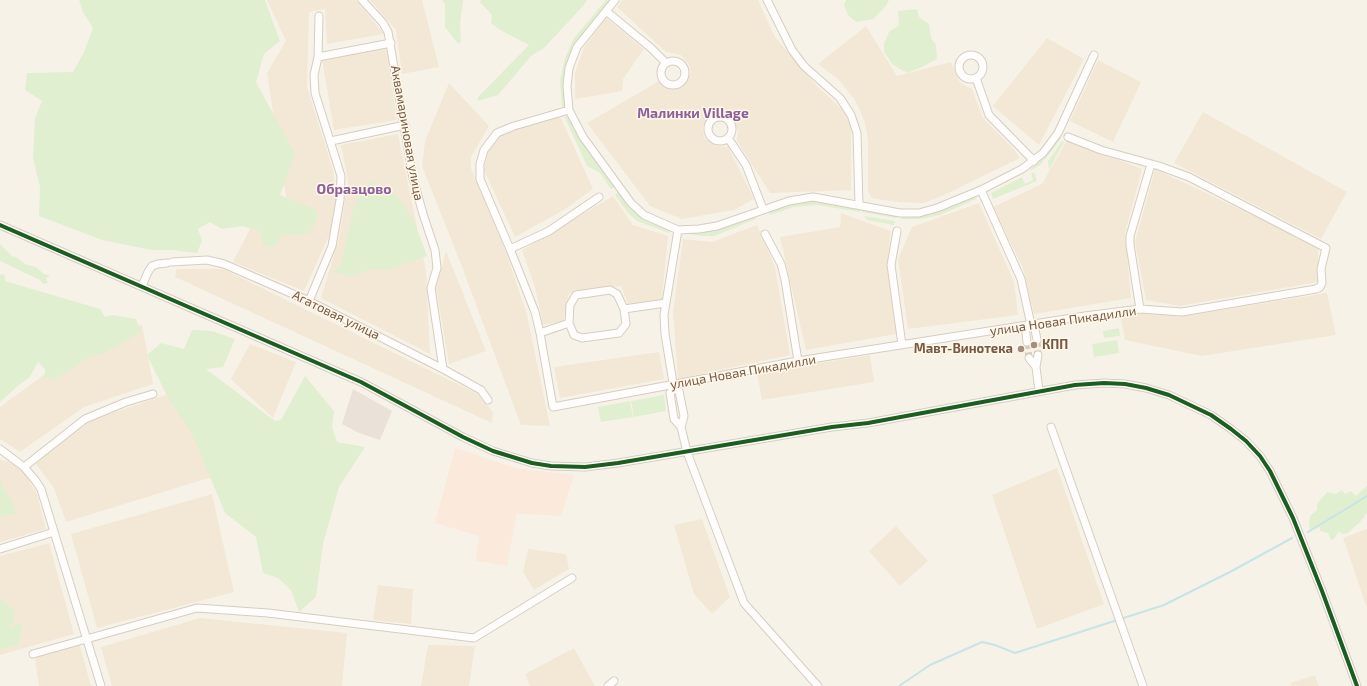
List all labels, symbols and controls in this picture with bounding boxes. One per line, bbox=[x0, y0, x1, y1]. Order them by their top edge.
street label: Аквамариновая улица bbox=[387, 64, 427, 202]
district label: Малинки Village bbox=[637, 105, 749, 121]
district label: Образцово bbox=[317, 181, 391, 197]
street label: Агатовая улица bbox=[290, 287, 382, 343]
street label: улица Новая Пикадилли bbox=[989, 303, 1137, 339]
place label: КПП bbox=[1042, 337, 1068, 353]
marker: КПП bbox=[1029, 340, 1039, 350]
place label: Мавт-Винотека bbox=[914, 341, 1013, 357]
marker: Мавт-Винотека bbox=[1016, 344, 1026, 354]
street label: улица Новая Пикадилли bbox=[669, 352, 817, 392]

